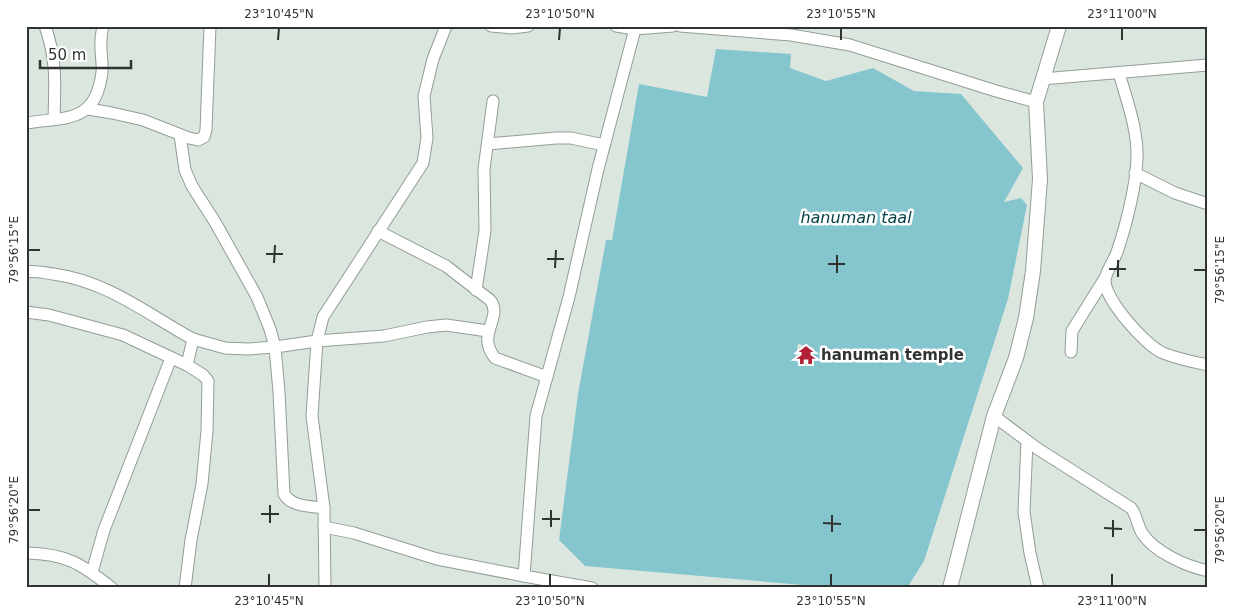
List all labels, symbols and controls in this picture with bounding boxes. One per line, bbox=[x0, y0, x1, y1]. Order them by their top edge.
text: 23°10'45"N bbox=[244, 7, 314, 21]
text: 23°10'50"N bbox=[525, 7, 595, 21]
text: 23°10'55"N bbox=[806, 7, 876, 21]
text: 23°11'00"N bbox=[1087, 7, 1157, 21]
scale bar bbox=[40, 38, 131, 70]
text: 50 m bbox=[48, 46, 86, 64]
water label: hanuman taal bbox=[800, 208, 912, 227]
text: 79°56'15"E bbox=[7, 216, 21, 284]
text: 79°56'15"E bbox=[1213, 236, 1227, 304]
temple icon: hanuman temple bbox=[795, 344, 817, 366]
place label: hanuman temple bbox=[821, 346, 964, 364]
text: 79°56'20"E bbox=[7, 476, 21, 544]
text: 79°56'20"E bbox=[1213, 496, 1227, 564]
text: 23°10'45"N bbox=[234, 594, 304, 608]
text: 23°10'50"N bbox=[515, 594, 585, 608]
text: 23°10'55"N bbox=[796, 594, 866, 608]
text: 23°11'00"N bbox=[1077, 594, 1147, 608]

